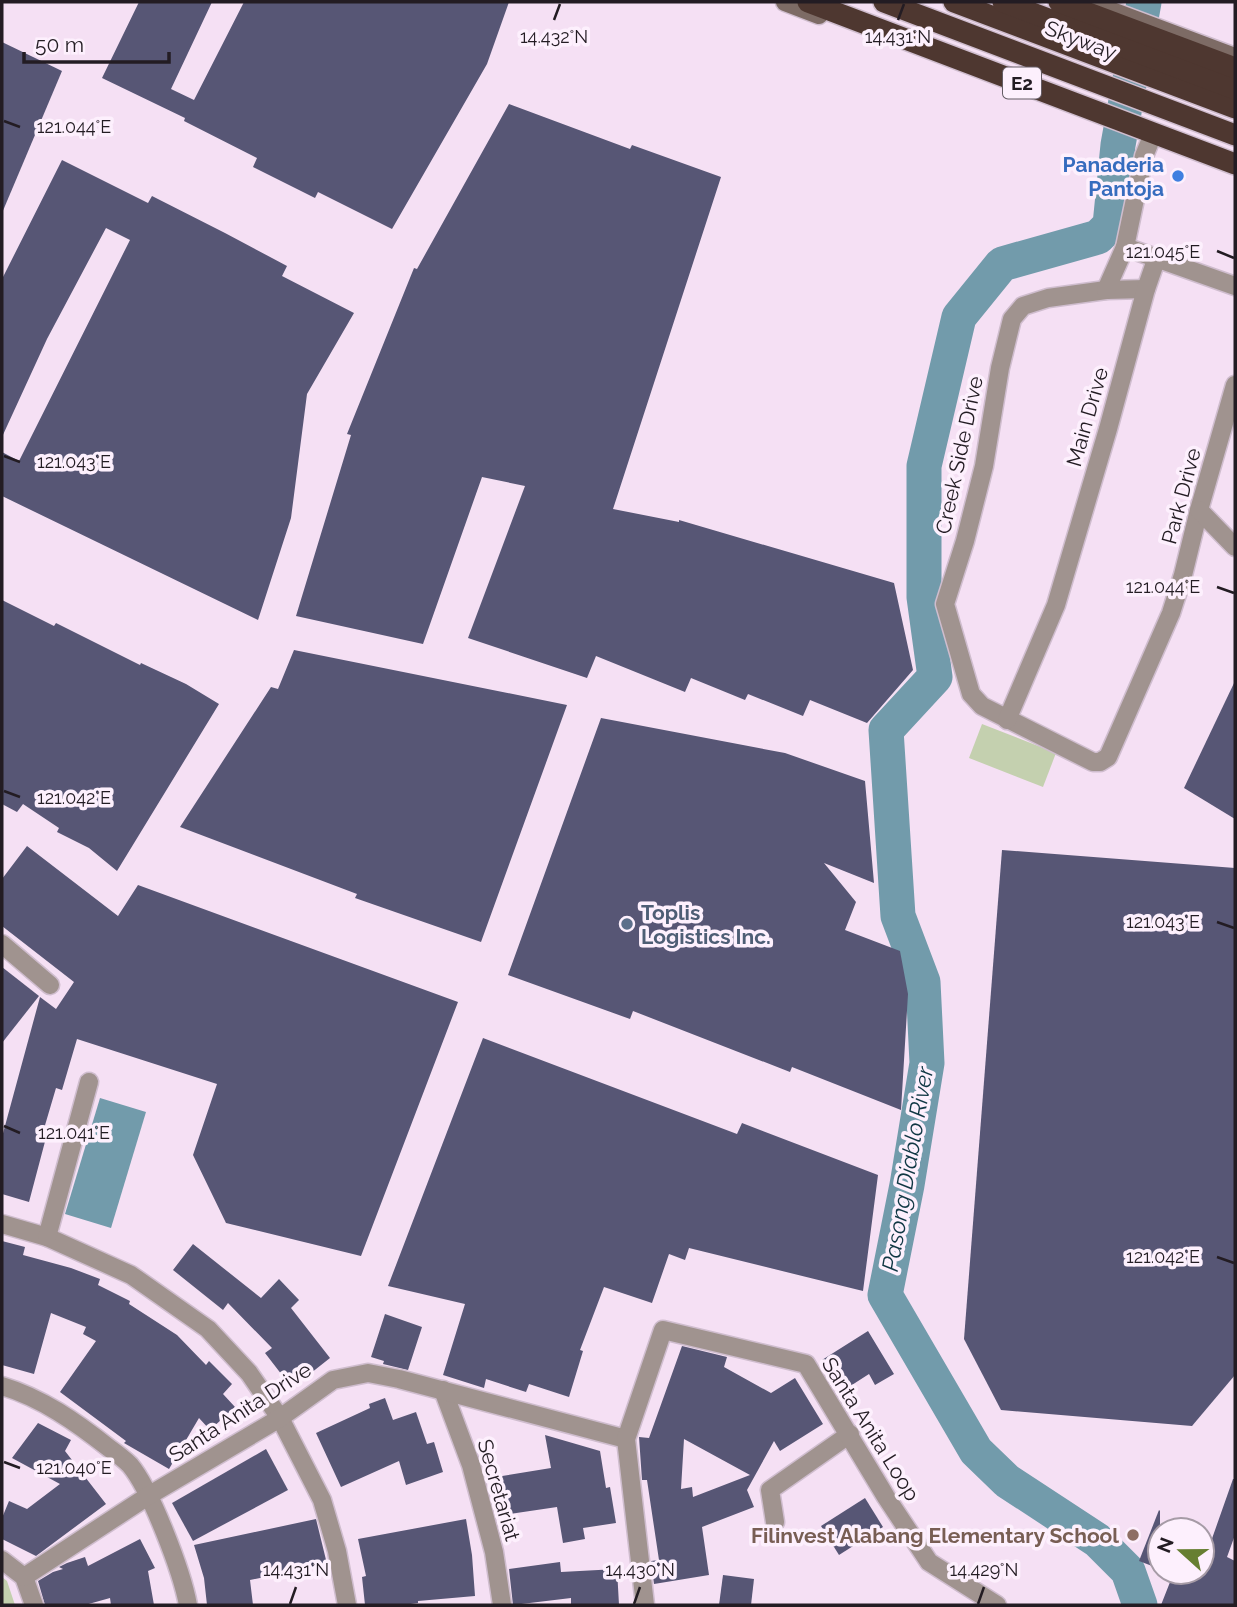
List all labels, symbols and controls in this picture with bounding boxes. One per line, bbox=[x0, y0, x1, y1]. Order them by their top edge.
street label: Skyway bbox=[1042, 15, 1120, 65]
scale bar bbox=[24, 21, 170, 65]
text: 14.432°N bbox=[520, 26, 588, 47]
text: 14.431°N bbox=[865, 26, 931, 47]
text: 50 m bbox=[35, 32, 84, 57]
road number: E2 bbox=[1003, 68, 1041, 99]
text: 121.044°E bbox=[37, 116, 111, 137]
place label: Panaderia Pantoja bbox=[1063, 152, 1164, 201]
marker: Panaderia Pantoja bbox=[1170, 168, 1186, 184]
text: 121.045°E bbox=[1126, 241, 1200, 262]
street label: Main Drive bbox=[1061, 365, 1113, 469]
street label: Creek Side Drive bbox=[930, 374, 988, 536]
street label: Park Drive bbox=[1156, 445, 1206, 547]
text: 121.043°E bbox=[37, 451, 111, 472]
text: 121.044°E bbox=[1126, 576, 1200, 597]
text: 121.042°E bbox=[37, 787, 111, 808]
place label: Toplis Logistics Inc. bbox=[641, 900, 771, 949]
text: 121.043°E bbox=[1126, 911, 1200, 932]
marker: Toplis Logistics Inc. bbox=[619, 916, 635, 932]
water label: Pasong Diablo River bbox=[876, 1064, 938, 1273]
text: 121.041°E bbox=[38, 1122, 110, 1143]
text: 121.042°E bbox=[1126, 1246, 1200, 1267]
street label: Santa Anita Loop bbox=[817, 1353, 925, 1505]
street label: Santa Anita Drive bbox=[164, 1357, 316, 1467]
street label: Secretariat bbox=[473, 1436, 525, 1544]
text: 121.040°E bbox=[36, 1457, 112, 1478]
north arrow bbox=[1146, 1516, 1216, 1586]
place label: Filinvest Alabang Elementary School bbox=[751, 1523, 1119, 1548]
marker: Filinvest Alabang Elementary School bbox=[1125, 1527, 1141, 1543]
text: N bbox=[1152, 1534, 1178, 1556]
text: 14.431°N bbox=[263, 1559, 329, 1580]
text: 14.430°N bbox=[605, 1559, 675, 1580]
text: 14.429°N bbox=[950, 1559, 1018, 1580]

